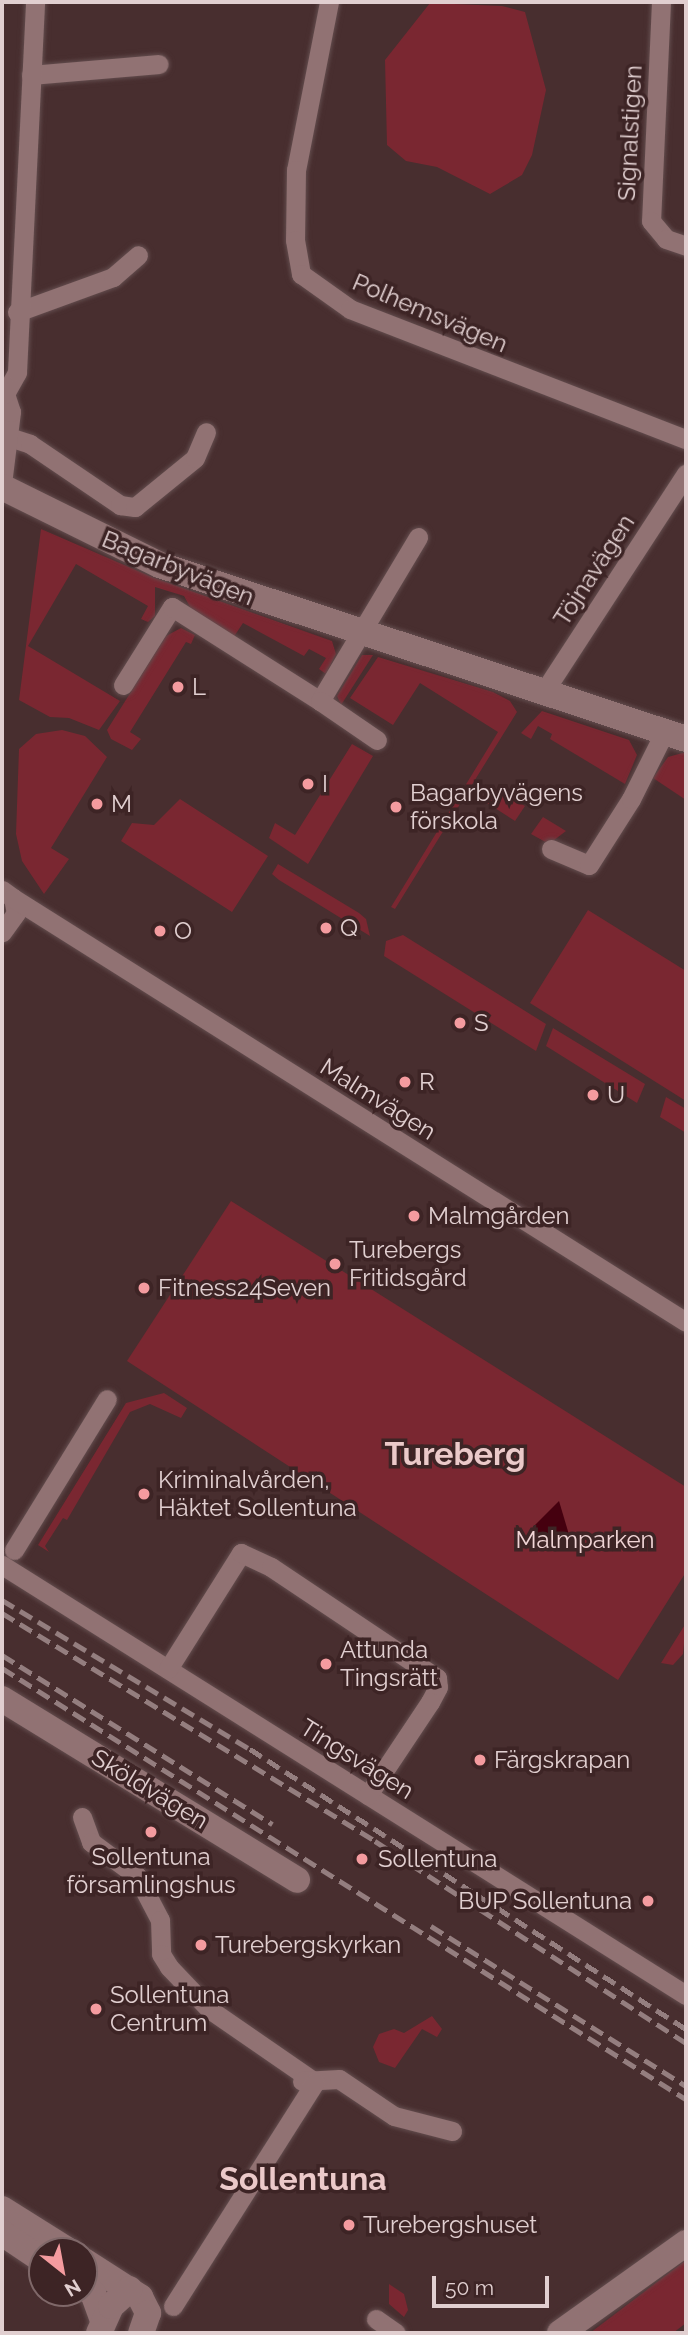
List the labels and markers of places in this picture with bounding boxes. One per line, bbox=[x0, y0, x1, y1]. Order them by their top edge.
place label: L bbox=[192, 673, 206, 701]
marker: L bbox=[170, 679, 186, 695]
place label: I bbox=[322, 770, 328, 798]
marker: I bbox=[300, 776, 316, 792]
place label: Bagarbyvägens förskola bbox=[410, 779, 583, 835]
place label: M bbox=[111, 790, 132, 818]
marker: M bbox=[89, 796, 105, 812]
marker: Bagarbyvägens förskola bbox=[388, 799, 404, 815]
place label: Q bbox=[340, 914, 358, 942]
place label: O bbox=[174, 917, 192, 945]
marker: Q bbox=[318, 920, 334, 936]
marker: O bbox=[152, 923, 168, 939]
place label: S bbox=[474, 1009, 489, 1037]
marker: S bbox=[452, 1015, 468, 1031]
place label: R bbox=[419, 1068, 435, 1096]
marker: R bbox=[397, 1074, 413, 1090]
place label: U bbox=[607, 1081, 625, 1109]
marker: U bbox=[585, 1087, 601, 1103]
place label: Malmgården bbox=[428, 1202, 570, 1230]
marker: Malmgården bbox=[406, 1208, 422, 1224]
place label: Turebergs Fritidsgård bbox=[349, 1236, 467, 1292]
marker: Turebergs Fritidsgård bbox=[327, 1256, 343, 1272]
place label: Fitness24Seven bbox=[158, 1274, 331, 1302]
marker: Fitness24Seven bbox=[136, 1280, 152, 1296]
place label: Kriminalvården, Häktet Sollentuna bbox=[158, 1466, 357, 1522]
marker: Kriminalvården, Häktet Sollentuna bbox=[136, 1486, 152, 1502]
place label: Attunda Tingsrätt bbox=[340, 1636, 438, 1692]
marker: Attunda Tingsrätt bbox=[318, 1656, 334, 1672]
place label: Färgskrapan bbox=[494, 1746, 630, 1774]
marker: Färgskrapan bbox=[472, 1752, 488, 1768]
marker: Sollentuna församlingshus bbox=[143, 1824, 159, 1840]
place label: Sollentuna församlingshus bbox=[67, 1843, 235, 1899]
place label: Sollentuna bbox=[378, 1845, 497, 1873]
marker: Sollentuna bbox=[352, 1849, 372, 1869]
place label: BUP Sollentuna bbox=[458, 1887, 632, 1915]
marker: BUP Sollentuna bbox=[638, 1891, 658, 1911]
place label: Turebergskyrkan bbox=[215, 1931, 401, 1959]
marker: Turebergskyrkan bbox=[193, 1937, 209, 1953]
place label: Sollentuna Centrum bbox=[110, 1981, 229, 2037]
marker: Sollentuna Centrum bbox=[88, 2001, 104, 2017]
place label: Turebergshuset bbox=[363, 2211, 537, 2239]
marker: Turebergshuset bbox=[341, 2217, 357, 2233]

